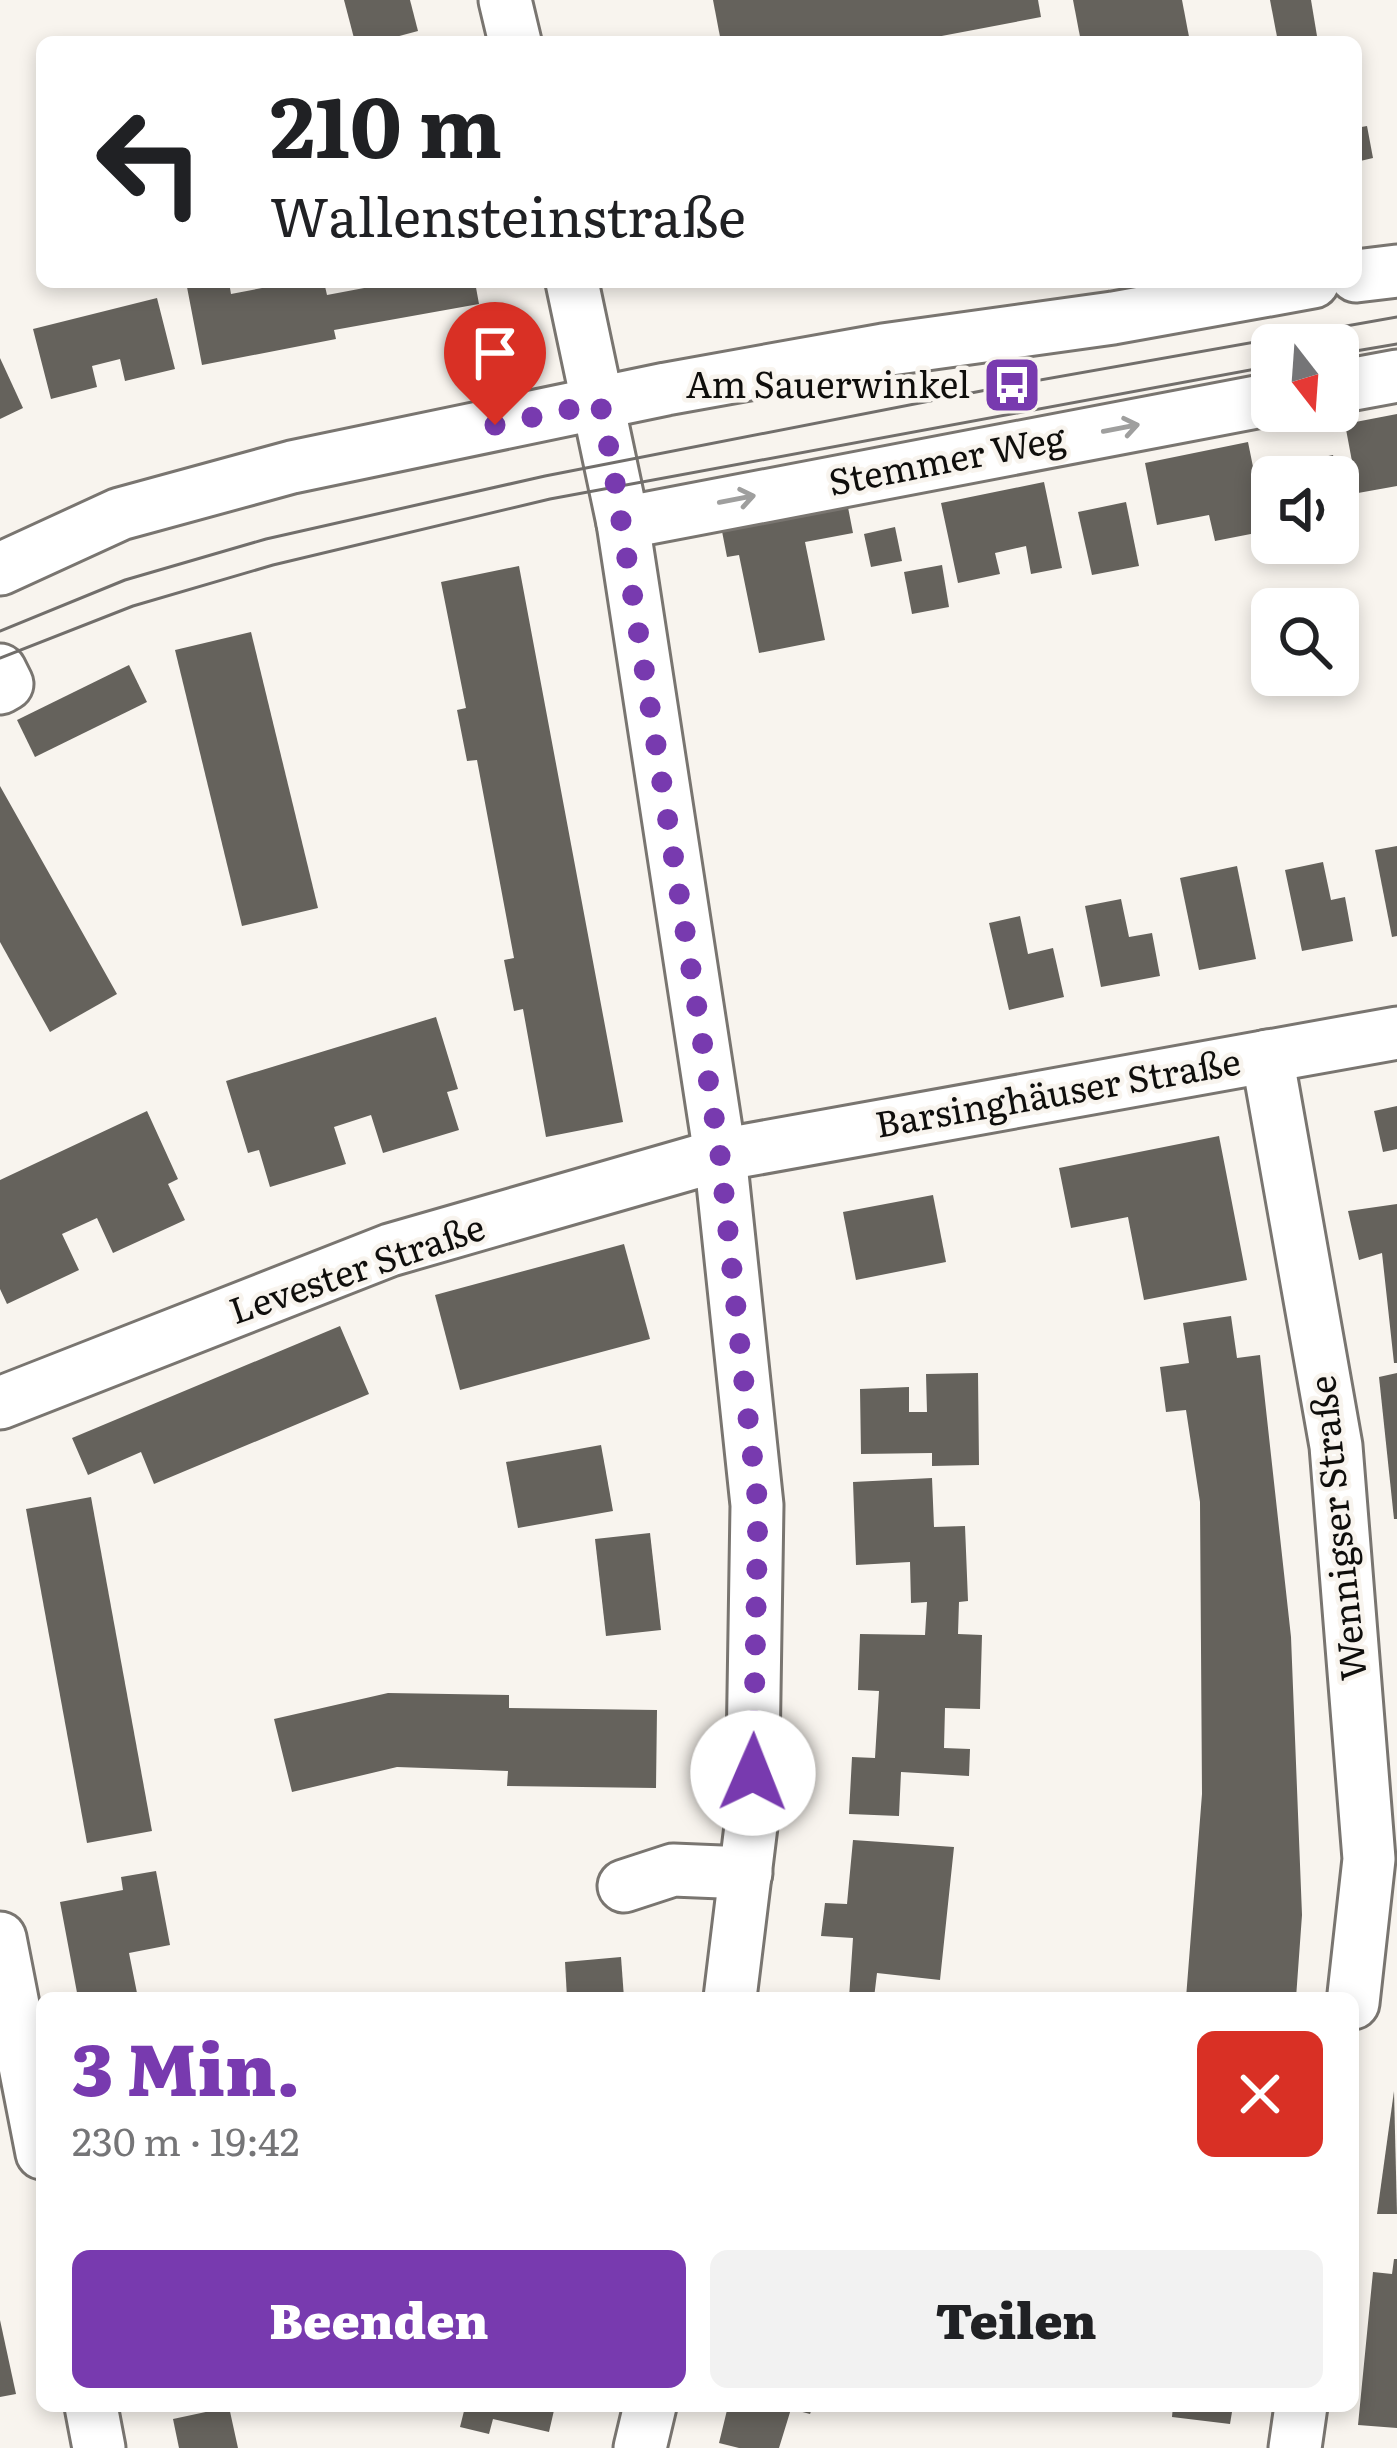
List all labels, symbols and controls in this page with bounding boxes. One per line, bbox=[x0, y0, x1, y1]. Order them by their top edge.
text: 210 m bbox=[270, 59, 502, 184]
icon: left bbox=[72, 84, 228, 240]
text: Wallensteinstraße bbox=[270, 173, 746, 254]
pin bbox=[444, 302, 546, 425]
icon: arrive bbox=[462, 320, 528, 386]
north arrow bbox=[1251, 324, 1359, 432]
map controls bbox=[1251, 324, 1359, 696]
bus stop icon: Am Sauerwinkel bbox=[981, 354, 1043, 416]
place label: Am Sauerwinkel bbox=[686, 356, 970, 409]
street label: Stemmer Weg bbox=[823, 408, 1071, 507]
one-way arrow bbox=[1100, 416, 1139, 438]
button: sound bbox=[1251, 456, 1359, 564]
one-way arrow bbox=[717, 487, 756, 509]
button: search bbox=[1251, 588, 1359, 696]
street label: Barsinghäuser Straße bbox=[871, 1032, 1244, 1149]
street label: Levester Straße bbox=[221, 1198, 491, 1335]
street label: Wennigser Straße bbox=[1293, 1373, 1378, 1683]
position arrow bbox=[690, 1710, 816, 1836]
text: 3 Min. bbox=[72, 2011, 300, 2118]
button: close bbox=[1197, 2031, 1323, 2157]
text: 230 m · 19:42 bbox=[72, 2110, 299, 2168]
button: Beenden bbox=[72, 2250, 686, 2388]
button: Teilen bbox=[710, 2250, 1323, 2388]

